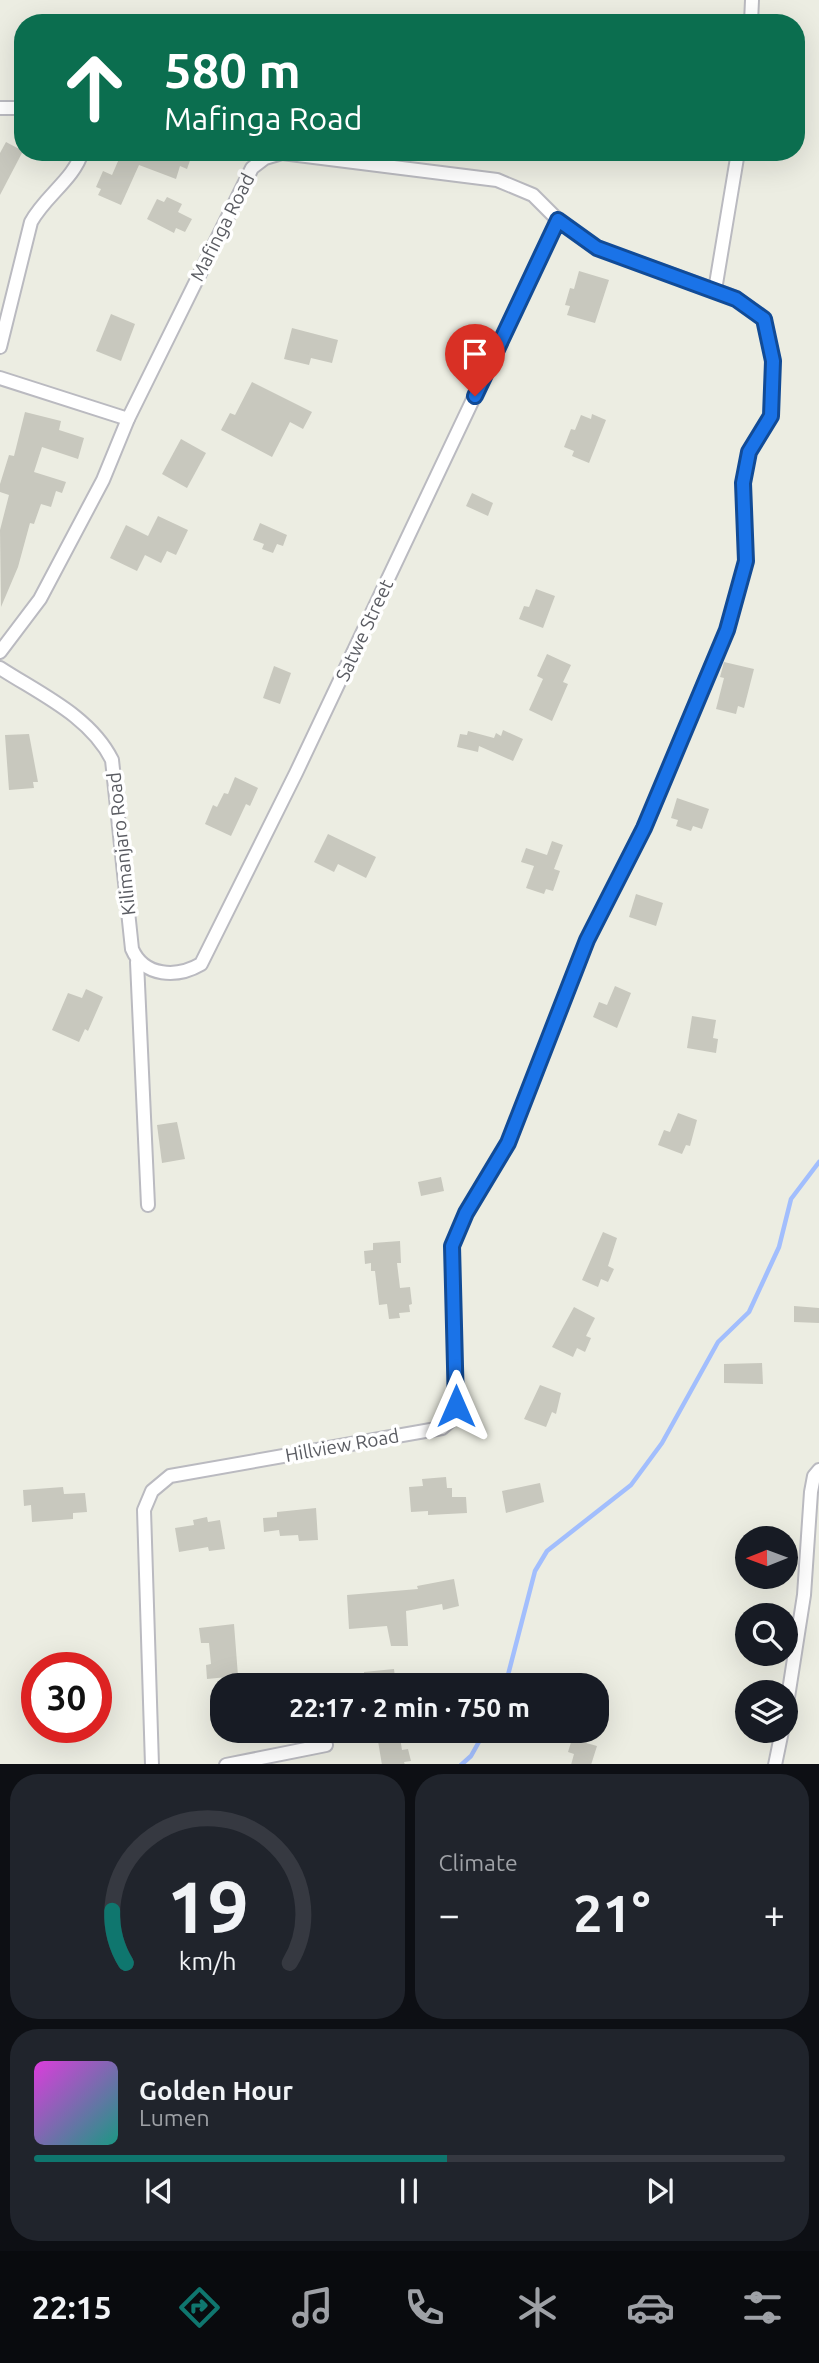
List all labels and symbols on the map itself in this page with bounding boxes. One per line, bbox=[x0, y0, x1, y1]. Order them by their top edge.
street label: Mafinga Road bbox=[185, 170, 259, 284]
pin bbox=[445, 324, 505, 396]
street label: Satwe Street bbox=[331, 575, 397, 684]
street label: Kilimanjaro Road bbox=[103, 771, 139, 917]
position arrow bbox=[419, 1369, 493, 1443]
street label: Hillview Road bbox=[283, 1424, 401, 1466]
north arrow bbox=[735, 1526, 798, 1589]
speed limit sign: 30 bbox=[21, 1652, 112, 1743]

